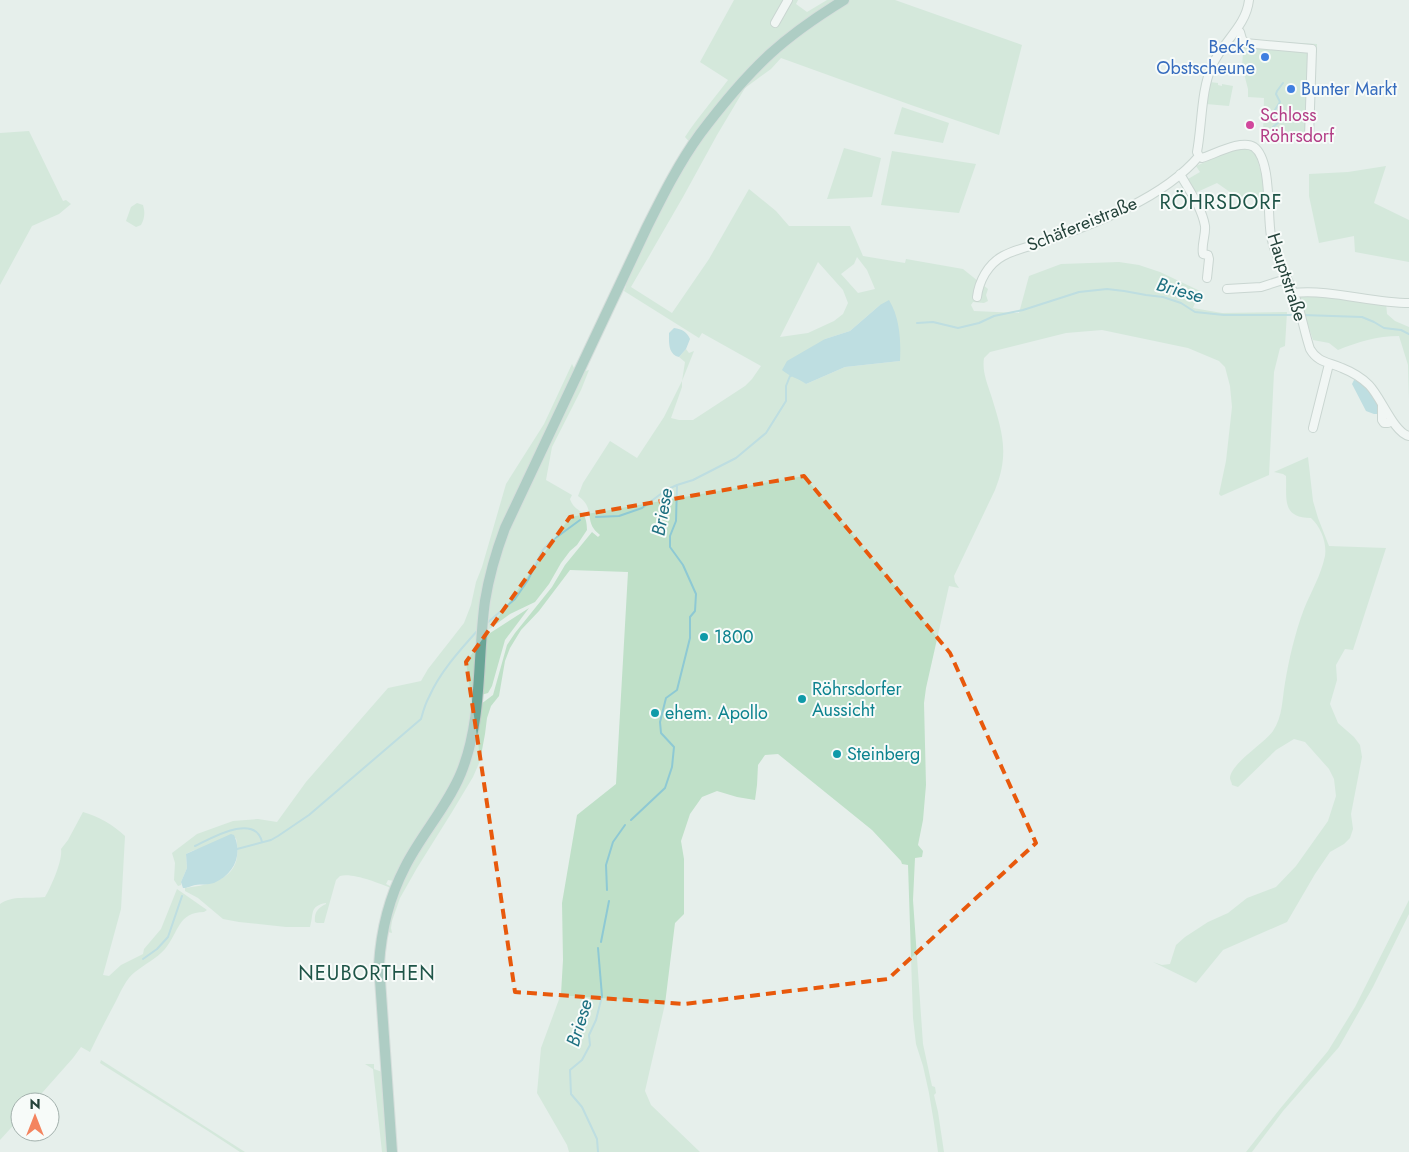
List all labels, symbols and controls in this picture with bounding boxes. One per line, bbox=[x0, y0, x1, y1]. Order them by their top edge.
place label: Beck's Obstscheune bbox=[1156, 34, 1255, 81]
marker: Beck's Obstscheune bbox=[1259, 51, 1271, 63]
place label: Bunter Markt bbox=[1301, 76, 1397, 102]
marker: Bunter Markt bbox=[1285, 83, 1297, 95]
place label: Schloss Röhrsdorf bbox=[1260, 102, 1335, 149]
marker: Schloss Röhrsdorf bbox=[1244, 119, 1256, 131]
district label: RÖHRSDORF bbox=[1159, 188, 1283, 217]
street label: Schäfereistraße bbox=[1023, 190, 1141, 258]
street label: Hauptstraße bbox=[1261, 230, 1313, 324]
water label: Briese bbox=[1153, 270, 1207, 310]
water label: Briese bbox=[645, 486, 680, 538]
place label: 1800 bbox=[714, 624, 754, 650]
marker: 1800 bbox=[698, 631, 710, 643]
place label: Röhrsdorfer Aussicht bbox=[812, 676, 902, 723]
marker: Röhrsdorfer Aussicht bbox=[796, 693, 808, 705]
place label: ehem. Apollo bbox=[665, 700, 768, 726]
marker: ehem. Apollo bbox=[649, 707, 661, 719]
place label: Steinberg bbox=[847, 741, 920, 767]
marker: Steinberg bbox=[831, 748, 843, 760]
district label: NEUBORTHEN bbox=[298, 959, 436, 988]
water label: Briese bbox=[559, 996, 599, 1050]
north arrow bbox=[10, 1092, 60, 1142]
text: N bbox=[29, 1094, 41, 1114]

